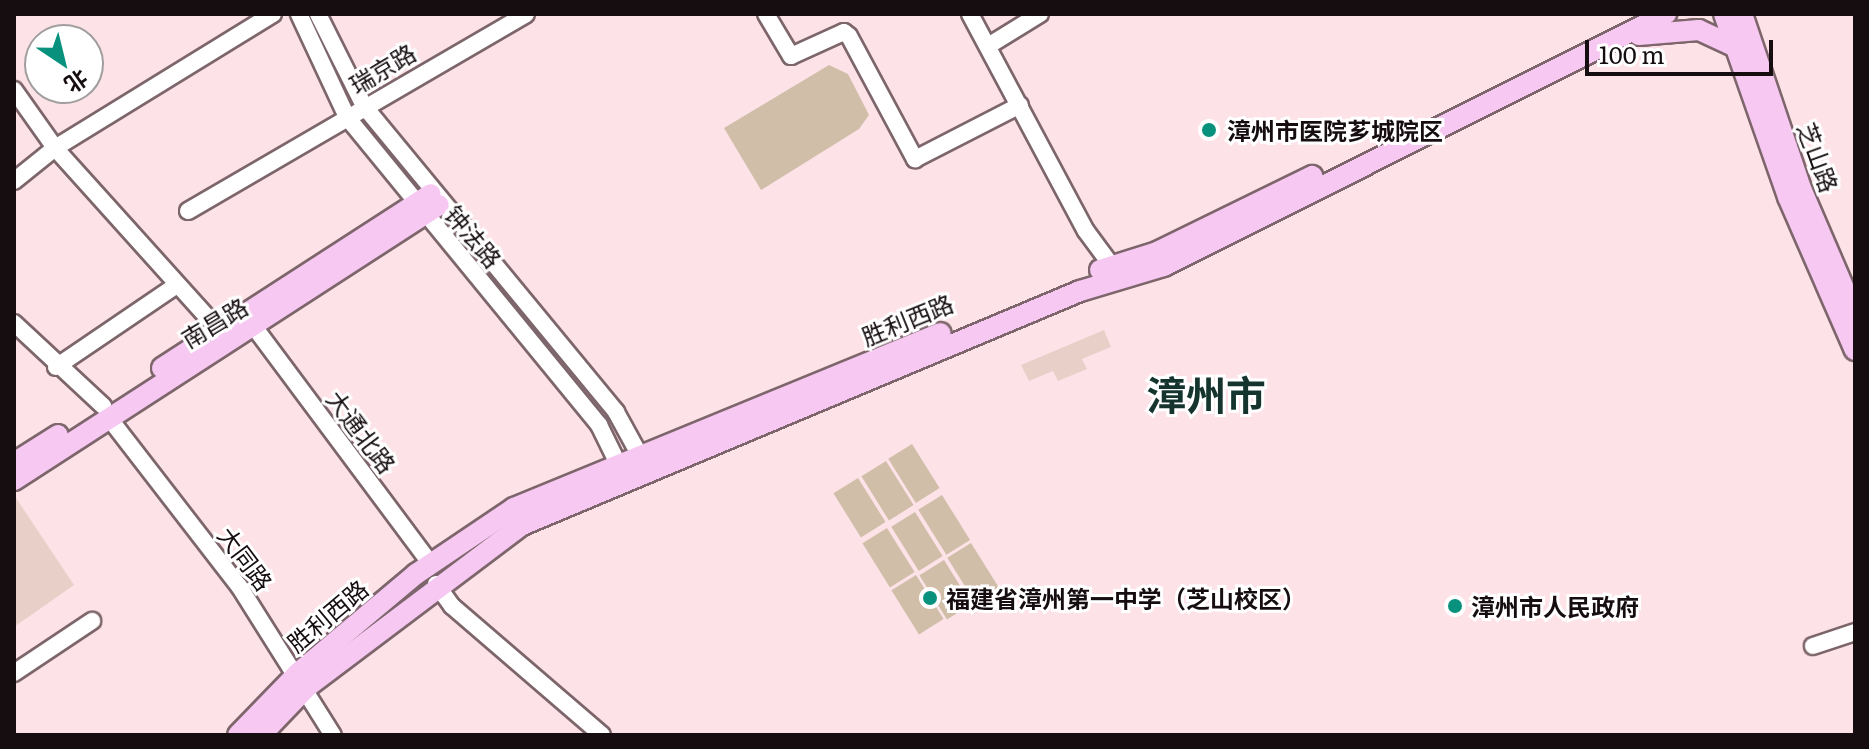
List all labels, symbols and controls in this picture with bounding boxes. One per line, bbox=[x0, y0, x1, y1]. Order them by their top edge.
north arrow bbox=[24, 24, 104, 104]
scale bar bbox=[1589, 24, 1777, 74]
text: 100 m bbox=[1599, 36, 1665, 71]
street label: 瑞京路 bbox=[344, 37, 420, 99]
text: 北 bbox=[58, 63, 95, 102]
place label: 漳州市医院芗城院区 bbox=[1227, 116, 1443, 144]
street label: 芝山路 bbox=[1793, 118, 1845, 196]
marker: 漳州市医院芗城院区 bbox=[1198, 119, 1220, 141]
street label: 钟法路 bbox=[440, 199, 508, 273]
street label: 胜利西路 bbox=[857, 288, 957, 350]
street label: 南昌路 bbox=[176, 291, 252, 353]
district label: 漳州市 bbox=[1146, 369, 1266, 417]
street label: 大通北路 bbox=[322, 384, 402, 478]
street label: 大同路 bbox=[213, 521, 279, 595]
street label: 胜利西路 bbox=[281, 573, 373, 657]
place label: 福建省漳州第一中学（芝山校区） bbox=[946, 584, 1306, 612]
marker: 福建省漳州第一中学（芝山校区） bbox=[921, 589, 939, 607]
place label: 漳州市人民政府 bbox=[1471, 592, 1639, 620]
marker: 漳州市人民政府 bbox=[1446, 597, 1464, 615]

